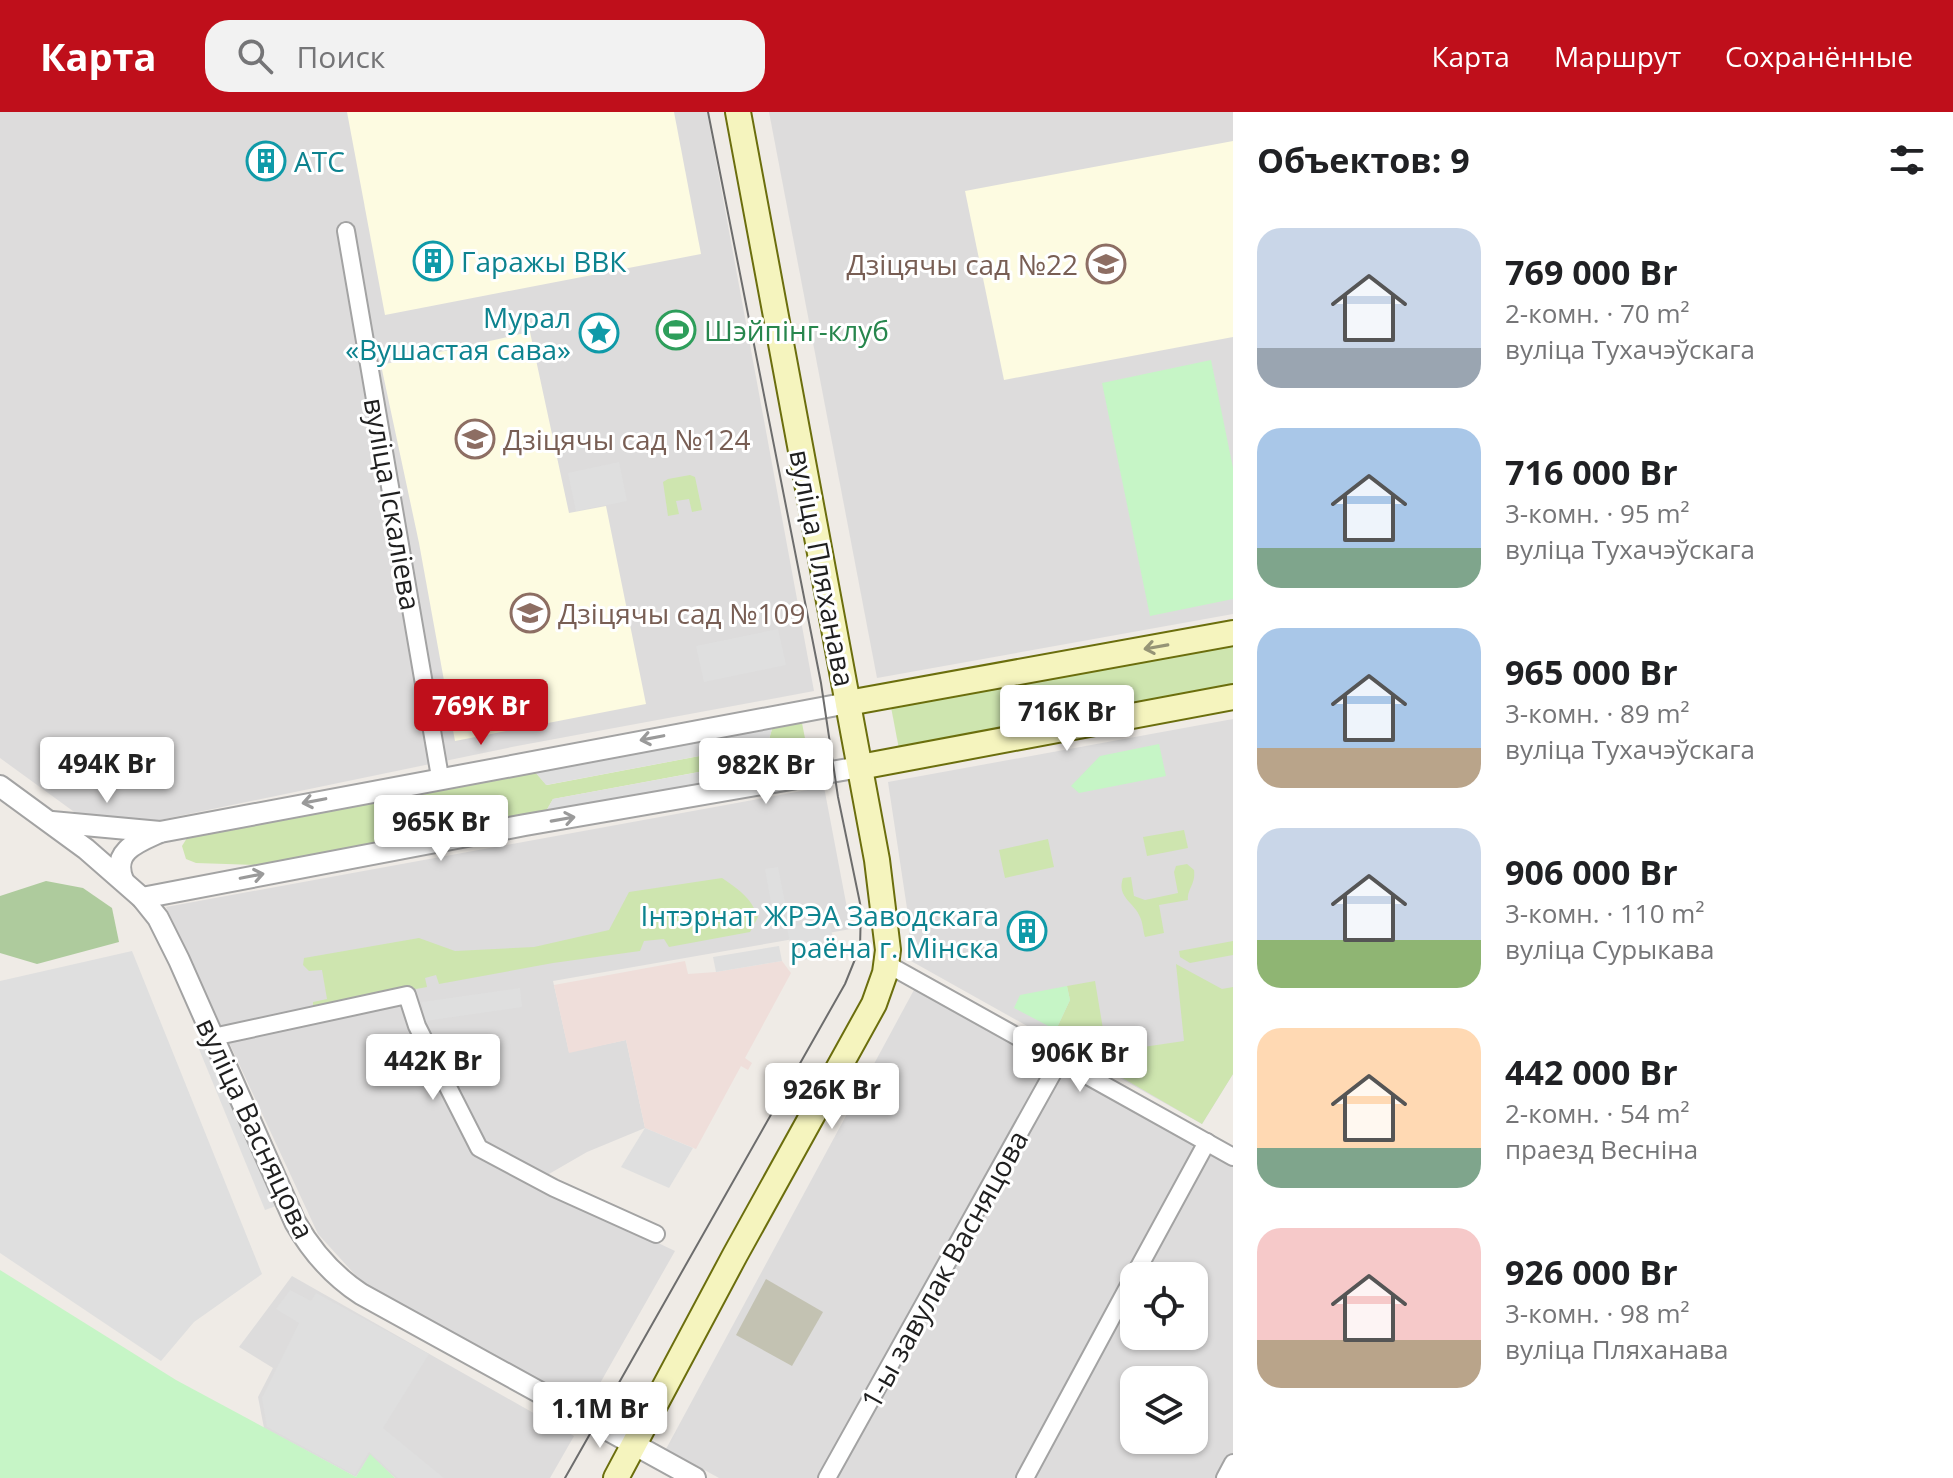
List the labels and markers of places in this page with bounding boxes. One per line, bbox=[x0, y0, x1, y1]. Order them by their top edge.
building icon: АТС bbox=[245, 140, 287, 182]
place label: АТС bbox=[294, 142, 345, 180]
building icon: Гаражы ВВК bbox=[412, 240, 454, 282]
place label: Гаражы ВВК bbox=[461, 242, 627, 280]
school or university icon: Дзіцячы сад №22 bbox=[1085, 243, 1127, 285]
place label: Дзіцячы сад №22 bbox=[847, 245, 1078, 283]
place label: Мурал «Вушастая сава» bbox=[345, 298, 571, 368]
sports icon: Шэйпінг-клуб bbox=[655, 309, 697, 351]
place label: Шэйпінг-клуб bbox=[704, 311, 889, 349]
place icon: Мурал «Вушастая сава» bbox=[578, 312, 620, 354]
school or university icon: Дзіцячы сад №124 bbox=[454, 418, 496, 460]
place label: Дзіцячы сад №124 bbox=[503, 420, 750, 458]
school or university icon: Дзіцячы сад №109 bbox=[509, 592, 551, 634]
place label: Дзіцячы сад №109 bbox=[558, 594, 805, 632]
pin: 769K Br bbox=[407, 679, 555, 747]
pin: 716K Br bbox=[993, 685, 1141, 753]
pin: 494K Br bbox=[33, 737, 181, 805]
pin: 982K Br bbox=[692, 738, 840, 806]
pin: 965K Br bbox=[367, 795, 515, 863]
place label: Інтэрнат ЖРЭА Заводскага раёна г. Мінска bbox=[641, 896, 999, 966]
building icon: Інтэрнат ЖРЭА Заводскага раёна г. Мінска bbox=[1006, 910, 1048, 952]
pin: 906K Br bbox=[1006, 1026, 1154, 1094]
pin: 442K Br bbox=[359, 1034, 507, 1102]
pin: 926K Br bbox=[758, 1063, 906, 1131]
pin: 1.1M Br bbox=[526, 1382, 674, 1450]

